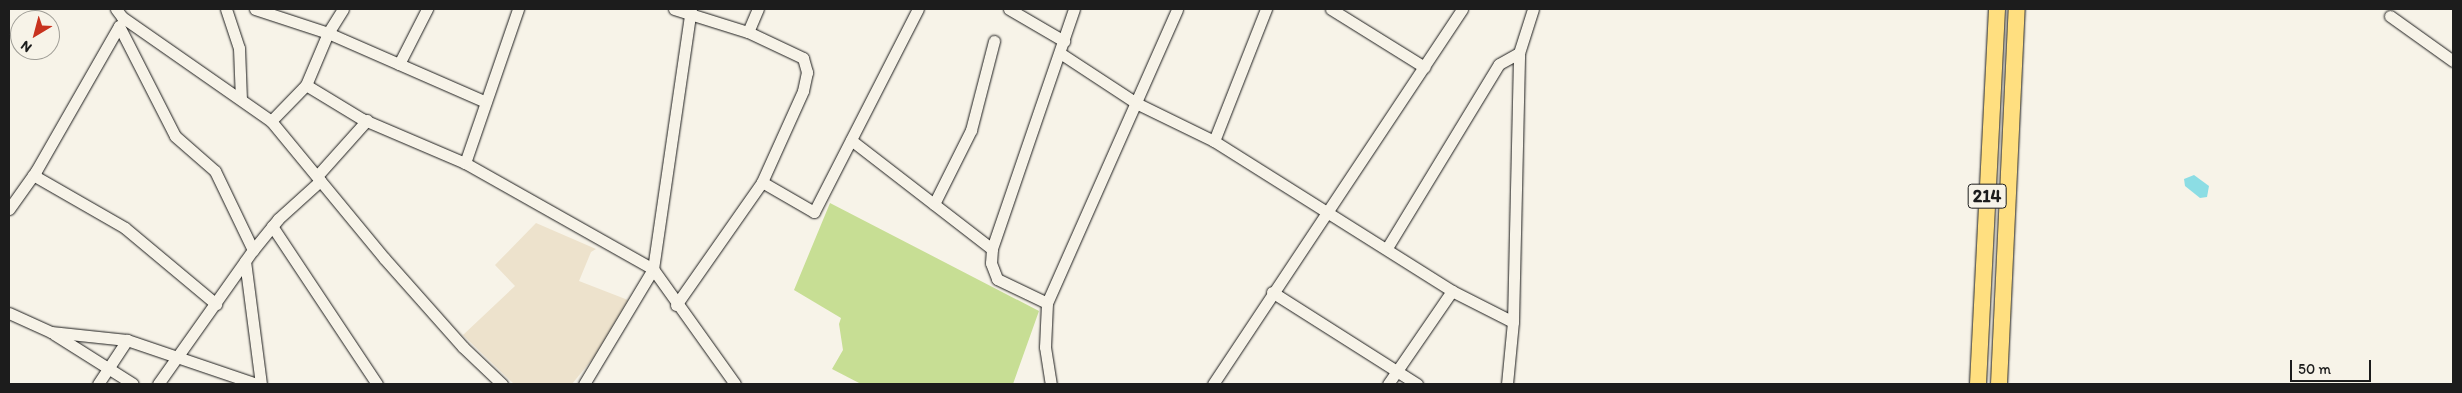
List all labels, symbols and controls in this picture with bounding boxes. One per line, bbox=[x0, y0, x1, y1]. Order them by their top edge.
north arrow bbox=[10, 10, 60, 60]
text: N bbox=[17, 37, 35, 56]
road number: 214 bbox=[1967, 180, 2007, 212]
scale bar bbox=[2292, 350, 2373, 382]
text: 50 m bbox=[2298, 360, 2331, 378]

